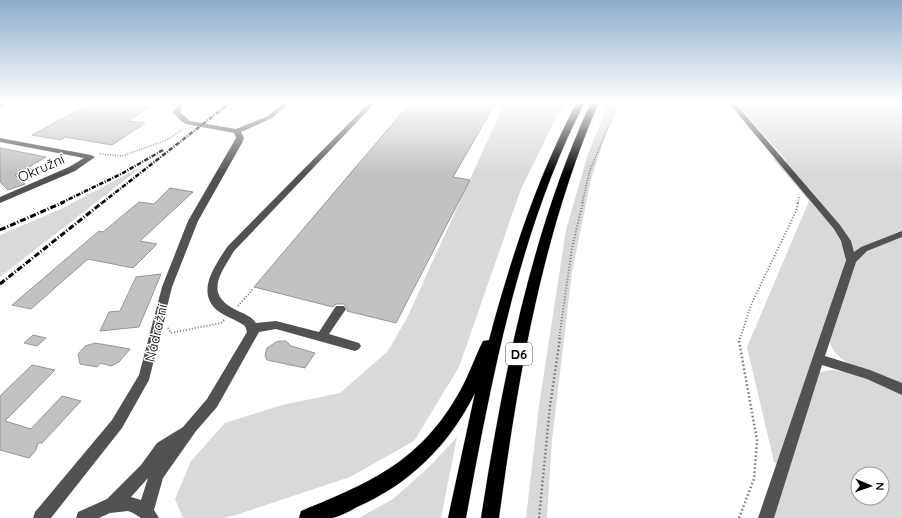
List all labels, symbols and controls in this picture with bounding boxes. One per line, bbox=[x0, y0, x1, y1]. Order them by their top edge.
street label: Okružní bbox=[15, 150, 67, 186]
street label: Nádražní bbox=[141, 302, 171, 364]
road number: D6 bbox=[506, 343, 532, 365]
north arrow bbox=[850, 466, 890, 506]
text: N bbox=[873, 482, 887, 491]

